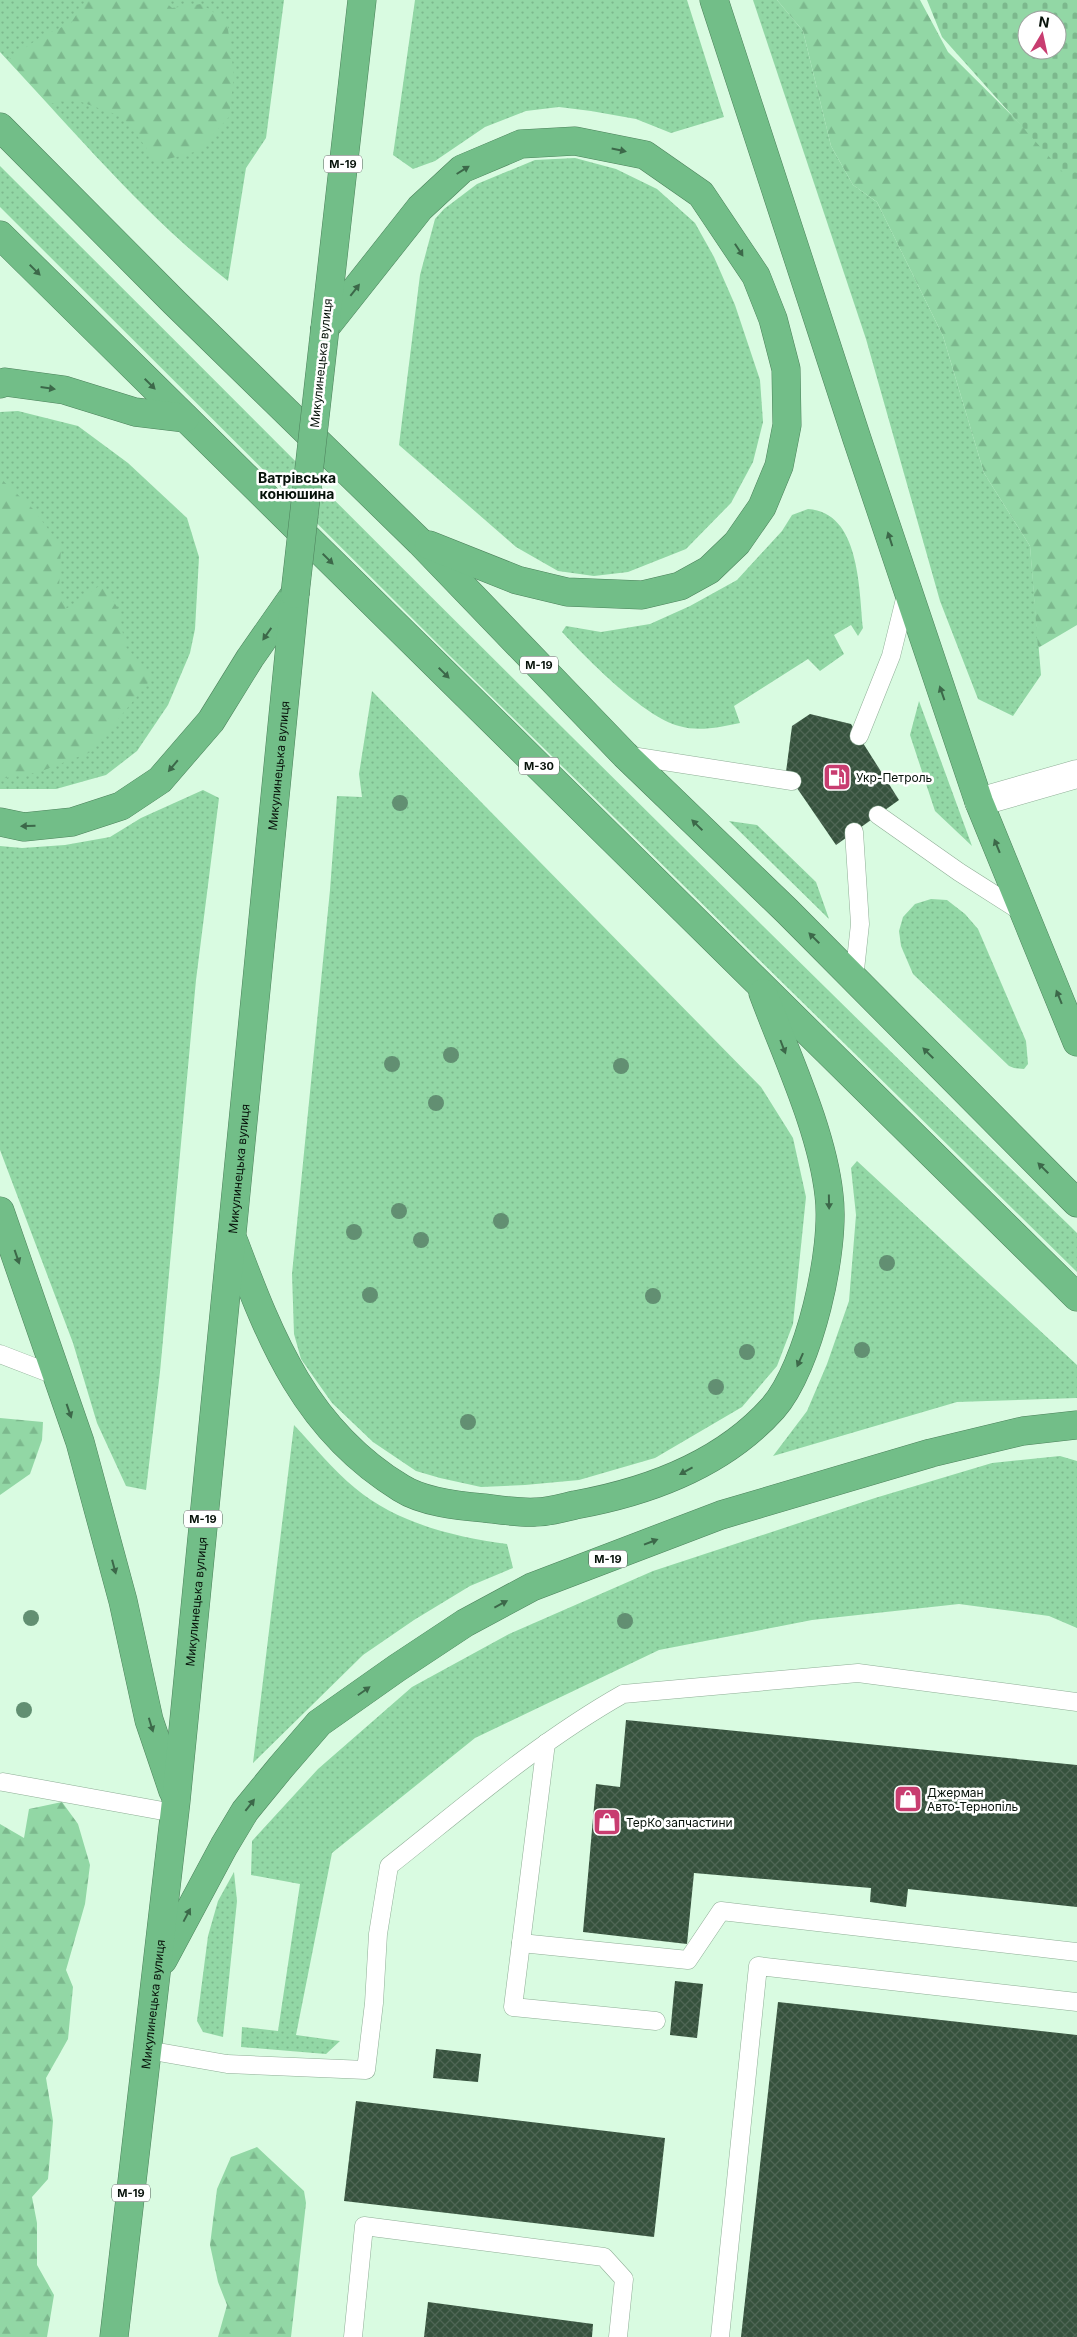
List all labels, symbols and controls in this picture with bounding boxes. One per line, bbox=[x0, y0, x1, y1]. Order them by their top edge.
north arrow bbox=[1017, 10, 1067, 60]
text: N bbox=[1038, 12, 1051, 31]
one-way arrow bbox=[611, 146, 626, 154]
road number: М-19 bbox=[324, 156, 362, 172]
one-way arrow bbox=[457, 165, 470, 175]
one-way arrow bbox=[734, 243, 744, 256]
one-way arrow bbox=[28, 264, 40, 276]
one-way arrow bbox=[350, 284, 361, 297]
street label: Микулинецька вулиця bbox=[307, 298, 335, 428]
one-way arrow bbox=[144, 378, 156, 390]
one-way arrow bbox=[40, 384, 56, 392]
district label: Ватрівська конюшина bbox=[258, 469, 336, 502]
one-way arrow bbox=[886, 532, 893, 547]
one-way arrow bbox=[322, 553, 334, 565]
one-way arrow bbox=[262, 627, 272, 641]
road number: М-19 bbox=[520, 656, 558, 674]
one-way arrow bbox=[438, 667, 450, 679]
one-way arrow bbox=[938, 686, 945, 701]
street label: Микулинецька вулиця bbox=[264, 700, 292, 831]
road number: М-30 bbox=[519, 758, 559, 774]
one-way arrow bbox=[168, 759, 179, 772]
fuel station icon: Укр-Петроль bbox=[822, 762, 852, 792]
place label: Укр-Петроль bbox=[856, 770, 933, 785]
one-way arrow bbox=[691, 819, 703, 831]
one-way arrow bbox=[19, 822, 35, 830]
one-way arrow bbox=[993, 839, 1001, 853]
one-way arrow bbox=[808, 932, 820, 944]
one-way arrow bbox=[1054, 990, 1062, 1004]
one-way arrow bbox=[780, 1039, 787, 1054]
one-way arrow bbox=[922, 1047, 934, 1059]
street label: Микулинецька вулиця bbox=[224, 1103, 252, 1234]
one-way arrow bbox=[1037, 1163, 1049, 1175]
one-way arrow bbox=[825, 1194, 833, 1210]
one-way arrow bbox=[13, 1250, 21, 1265]
one-way arrow bbox=[795, 1353, 803, 1367]
one-way arrow bbox=[65, 1404, 73, 1419]
one-way arrow bbox=[680, 1466, 693, 1475]
road number: М-19 bbox=[184, 1510, 222, 1528]
street label: Микулинецька вулиця bbox=[182, 1536, 210, 1667]
one-way arrow bbox=[644, 1538, 659, 1546]
road number: М-19 bbox=[589, 1550, 627, 1568]
one-way arrow bbox=[110, 1559, 118, 1575]
one-way arrow bbox=[494, 1600, 508, 1608]
one-way arrow bbox=[357, 1686, 371, 1696]
one-way arrow bbox=[148, 1718, 155, 1733]
shop icon: Джерман Авто-Тернопіль bbox=[893, 1784, 923, 1814]
place label: Джерман Авто-Тернопіль bbox=[927, 1785, 1019, 1814]
one-way arrow bbox=[245, 1798, 255, 1812]
shop icon: ТерКо запчастини bbox=[592, 1807, 622, 1837]
place label: ТерКо запчастини bbox=[626, 1815, 733, 1830]
one-way arrow bbox=[183, 1908, 191, 1923]
street label: Микулинецька вулиця bbox=[138, 1939, 167, 2070]
road number: М-19 bbox=[112, 2184, 150, 2202]

